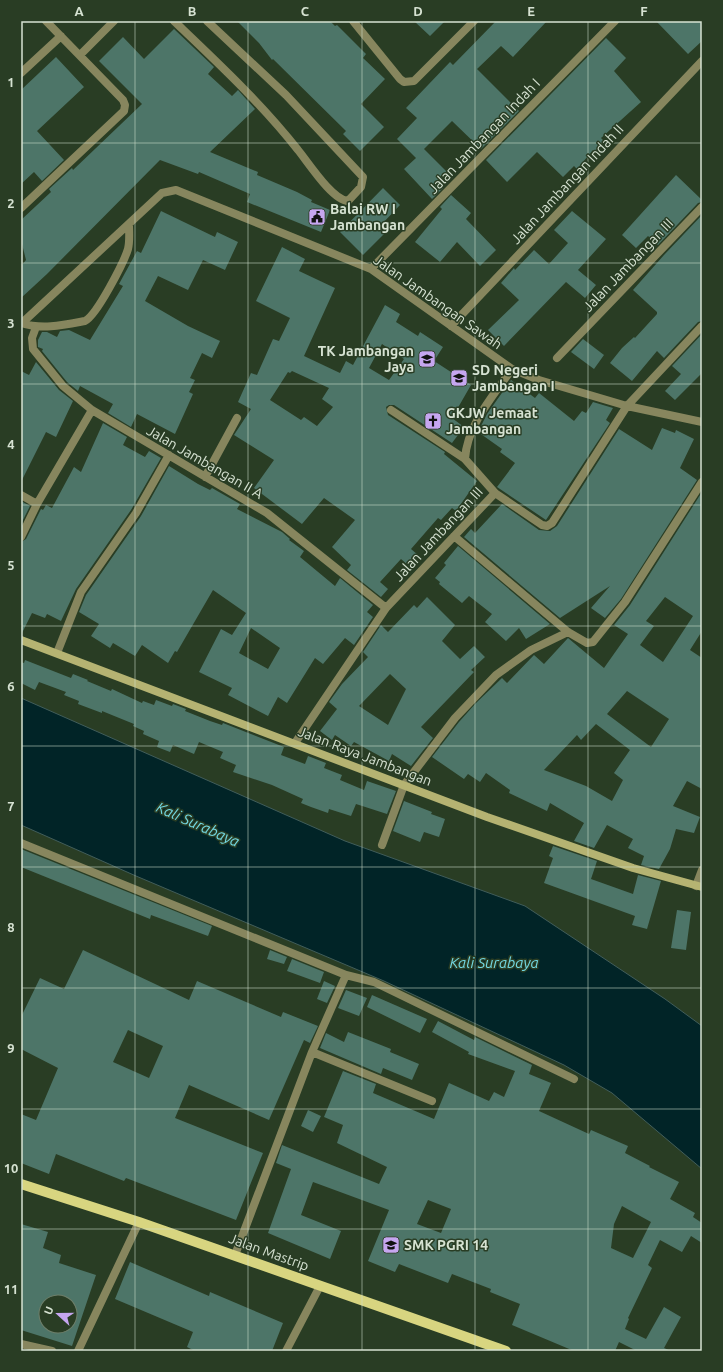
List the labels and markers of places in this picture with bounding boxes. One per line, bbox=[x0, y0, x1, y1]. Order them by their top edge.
place label: Balai RW I Jambangan bbox=[330, 201, 405, 233]
public building icon: Balai RW I Jambangan bbox=[307, 207, 327, 227]
place label: TK Jambangan Jaya bbox=[318, 343, 414, 375]
school or university icon: TK Jambangan Jaya bbox=[417, 349, 437, 369]
place label: SD Negeri Jambangan I bbox=[472, 362, 555, 394]
school or university icon: SD Negeri Jambangan I bbox=[449, 368, 469, 388]
place label: GKJW Jemaat Jambangan bbox=[446, 405, 538, 437]
church icon: GKJW Jemaat Jambangan bbox=[423, 411, 443, 431]
school or university icon: SMK PGRI 14 bbox=[381, 1235, 401, 1255]
place label: SMK PGRI 14 bbox=[404, 1237, 488, 1253]

